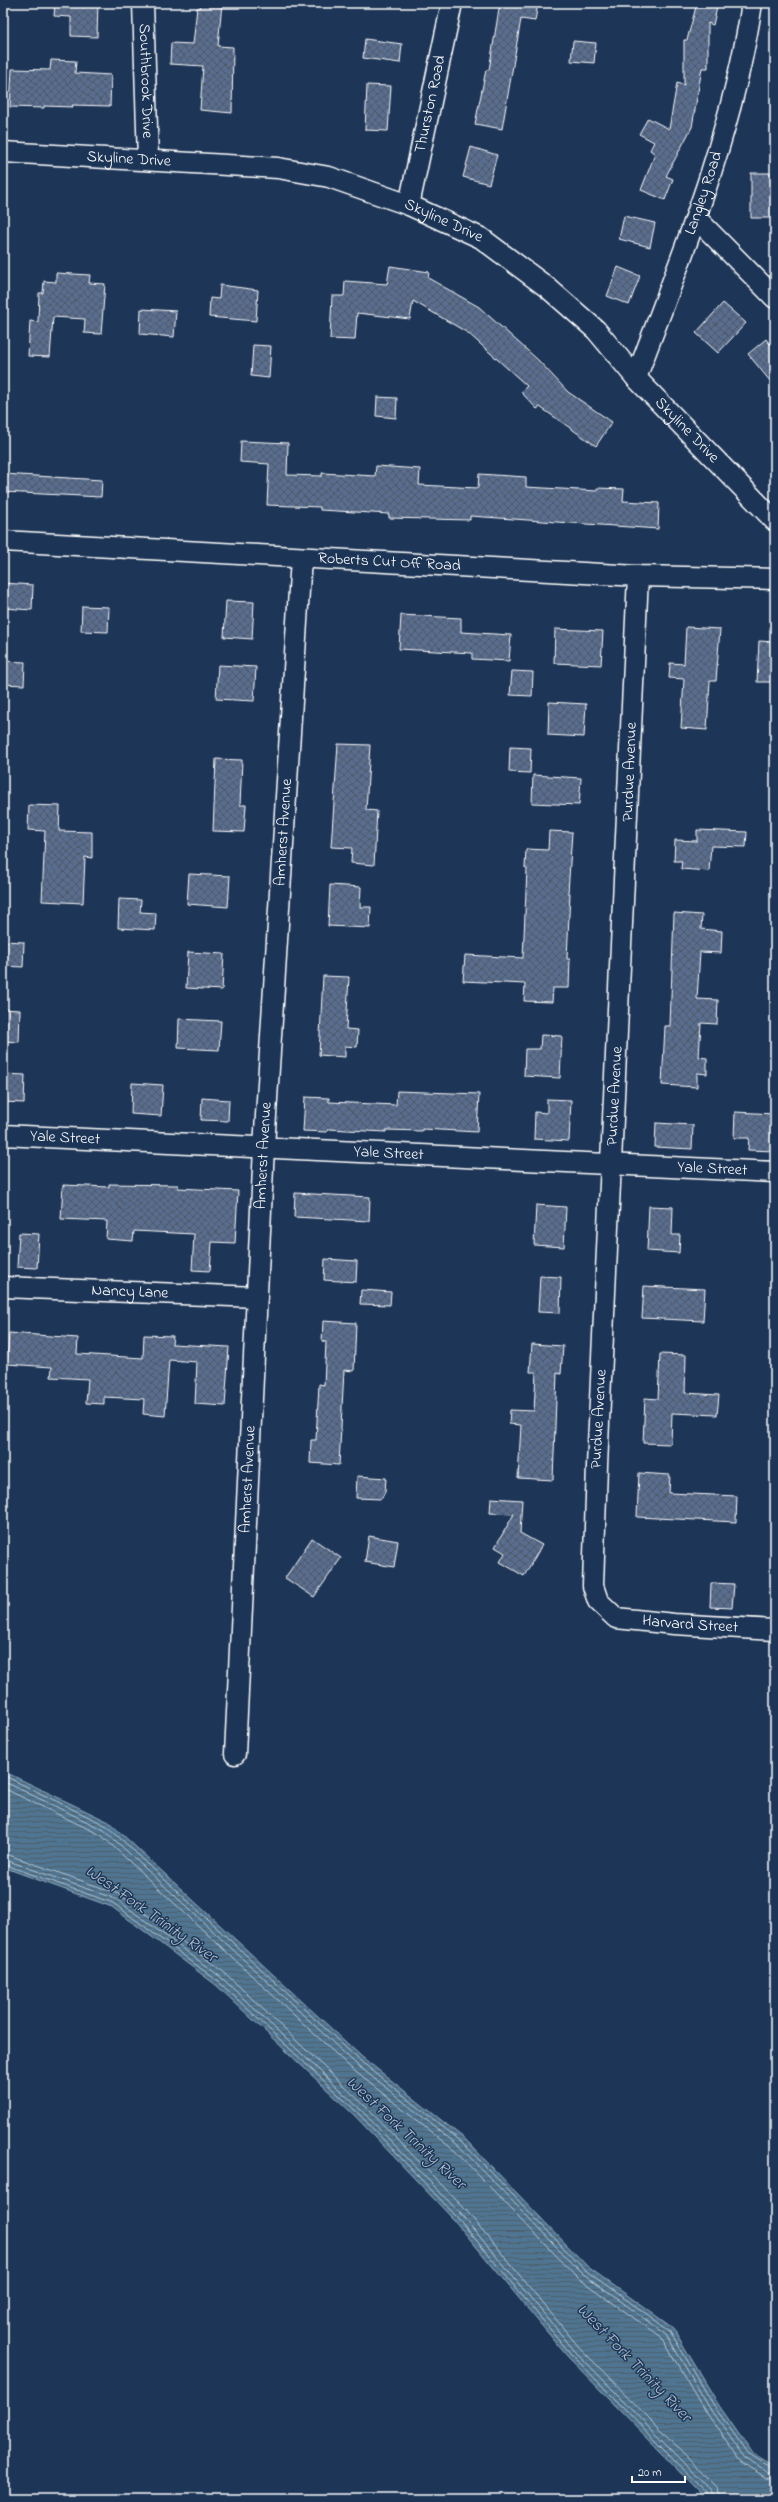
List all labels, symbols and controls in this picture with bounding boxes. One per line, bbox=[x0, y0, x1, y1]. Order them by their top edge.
street label: Southbrook Drive bbox=[132, 23, 159, 140]
street label: Thurston Road bbox=[408, 53, 453, 155]
street label: Skyline Drive bbox=[86, 145, 172, 174]
street label: Langley Road bbox=[679, 148, 729, 238]
street label: Skyline Drive bbox=[400, 192, 488, 250]
street label: Skyline Drive bbox=[649, 392, 725, 469]
street label: Roberts Cut Off Road bbox=[317, 546, 461, 578]
street label: Purdue Avenue bbox=[616, 721, 644, 822]
street label: Amherst Avenue bbox=[268, 777, 299, 887]
street label: Purdue Avenue bbox=[600, 1045, 630, 1146]
street label: Amherst Avenue bbox=[249, 1100, 279, 1210]
street label: Yale Street bbox=[29, 1124, 101, 1152]
street label: Yale Street bbox=[353, 1140, 425, 1167]
street label: Yale Street bbox=[677, 1155, 748, 1183]
street label: Nancy Lane bbox=[91, 1278, 170, 1306]
street label: Purdue Avenue bbox=[584, 1368, 614, 1469]
street label: Amherst Avenue bbox=[234, 1424, 263, 1534]
street label: Harvard Street bbox=[641, 1609, 739, 1640]
water label: West Fork Trinity River bbox=[79, 1859, 224, 1971]
water label: West Fork Trinity River bbox=[340, 2071, 474, 2198]
water label: West Fork Trinity River bbox=[570, 2298, 699, 2430]
scale bar bbox=[632, 2458, 685, 2484]
text: 20 m bbox=[638, 2464, 661, 2482]

